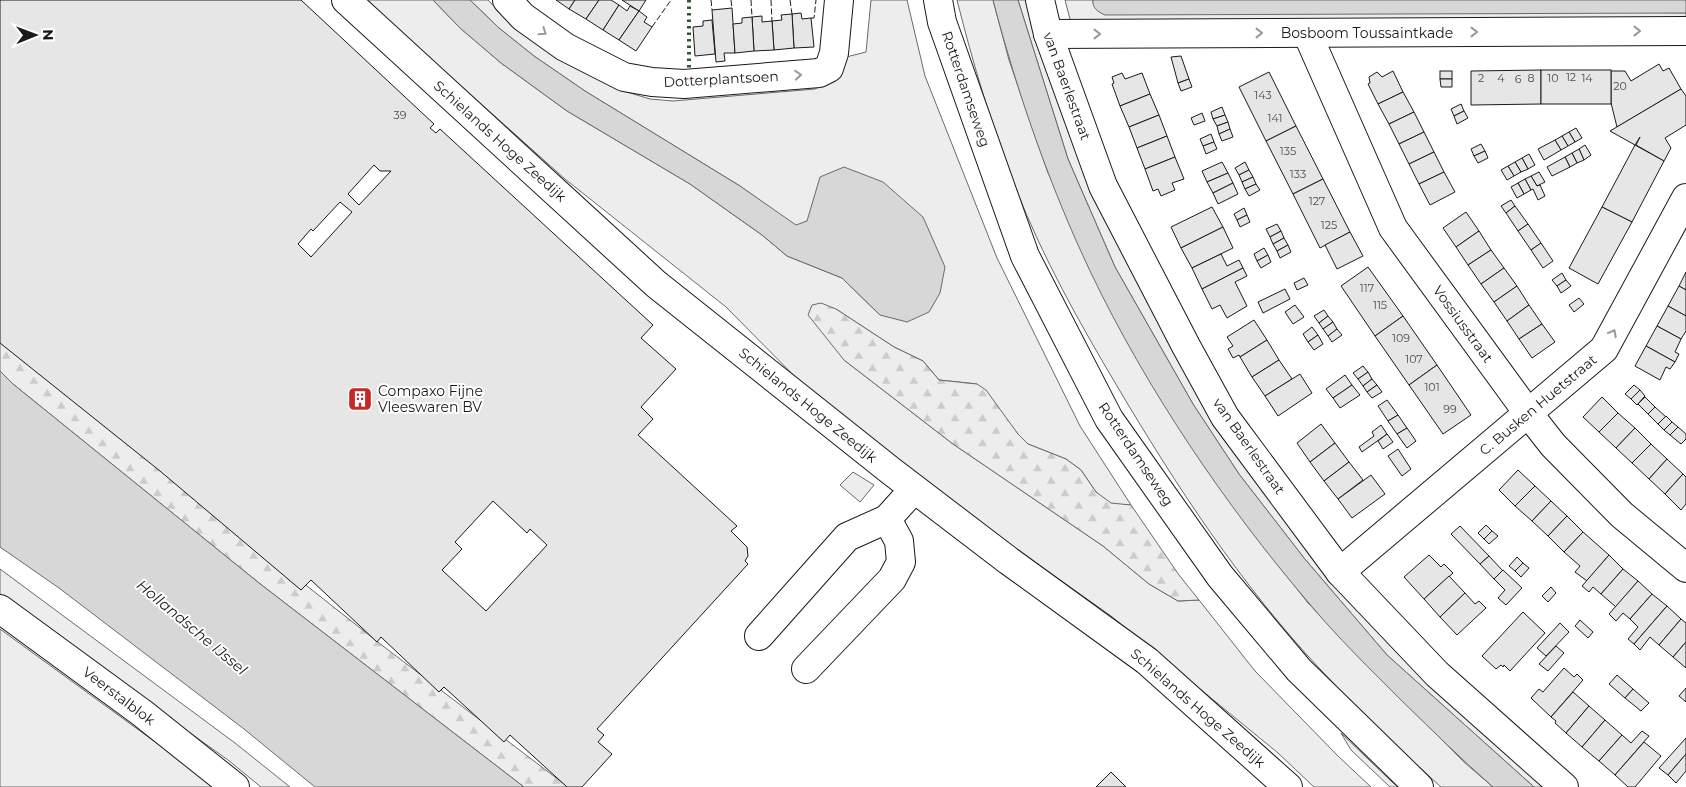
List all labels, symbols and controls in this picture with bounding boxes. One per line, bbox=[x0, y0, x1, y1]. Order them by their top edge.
north arrow bbox=[10, 10, 60, 60]
street label: Bosboom Toussaintkade bbox=[1281, 24, 1453, 42]
one-way arrow bbox=[537, 26, 547, 35]
one-way arrow bbox=[1634, 26, 1641, 36]
one-way arrow bbox=[1471, 27, 1479, 37]
one-way arrow bbox=[1256, 28, 1264, 38]
text: N bbox=[39, 29, 57, 41]
street label: Rotterdamseweg bbox=[938, 29, 994, 149]
one-way arrow bbox=[1094, 29, 1101, 39]
street label: van Baerlestraat bbox=[1039, 30, 1095, 143]
street label: Dotterplantsoen bbox=[663, 67, 779, 91]
one-way arrow bbox=[794, 70, 802, 81]
house number: 12 bbox=[1566, 70, 1576, 84]
house number: 2 bbox=[1478, 71, 1484, 85]
house number: 4 bbox=[1497, 71, 1505, 85]
house number: 8 bbox=[1527, 71, 1535, 85]
house number: 10 bbox=[1547, 71, 1559, 85]
house number: 14 bbox=[1581, 71, 1593, 85]
house number: 6 bbox=[1515, 72, 1522, 86]
street label: Schielands Hoge Zeedijk bbox=[430, 77, 571, 206]
house number: 20 bbox=[1613, 79, 1627, 93]
house number: 143 bbox=[1254, 88, 1272, 102]
house number: 39 bbox=[394, 108, 407, 122]
house number: 141 bbox=[1268, 111, 1282, 125]
house number: 135 bbox=[1280, 144, 1296, 158]
house number: 133 bbox=[1290, 167, 1306, 181]
house number: 127 bbox=[1309, 194, 1325, 208]
house number: 125 bbox=[1321, 218, 1337, 232]
house number: 117 bbox=[1360, 281, 1374, 295]
street label: Vossiusstraat bbox=[1429, 282, 1497, 366]
house number: 115 bbox=[1373, 298, 1387, 312]
one-way arrow bbox=[1607, 329, 1617, 338]
house number: 109 bbox=[1392, 331, 1410, 345]
street label: Schielands Hoge Zeedijk bbox=[735, 344, 881, 467]
street label: C. Busken Huetstraat bbox=[1476, 350, 1601, 459]
house number: 107 bbox=[1405, 352, 1423, 366]
house number: 101 bbox=[1424, 380, 1440, 394]
place label: Compaxo Fijne Vleeswaren BV bbox=[378, 382, 483, 416]
building icon: Compaxo Fijne Vleeswaren BV bbox=[347, 386, 373, 412]
street label: van Baerlestraat bbox=[1209, 394, 1289, 498]
street label: Rotterdamseweg bbox=[1095, 399, 1177, 509]
house number: 99 bbox=[1443, 402, 1457, 416]
water label: Hollandsche IJssel bbox=[133, 575, 251, 679]
street label: Schielands Hoge Zeedijk bbox=[1127, 645, 1270, 772]
street label: Veerstalblok bbox=[79, 663, 159, 729]

